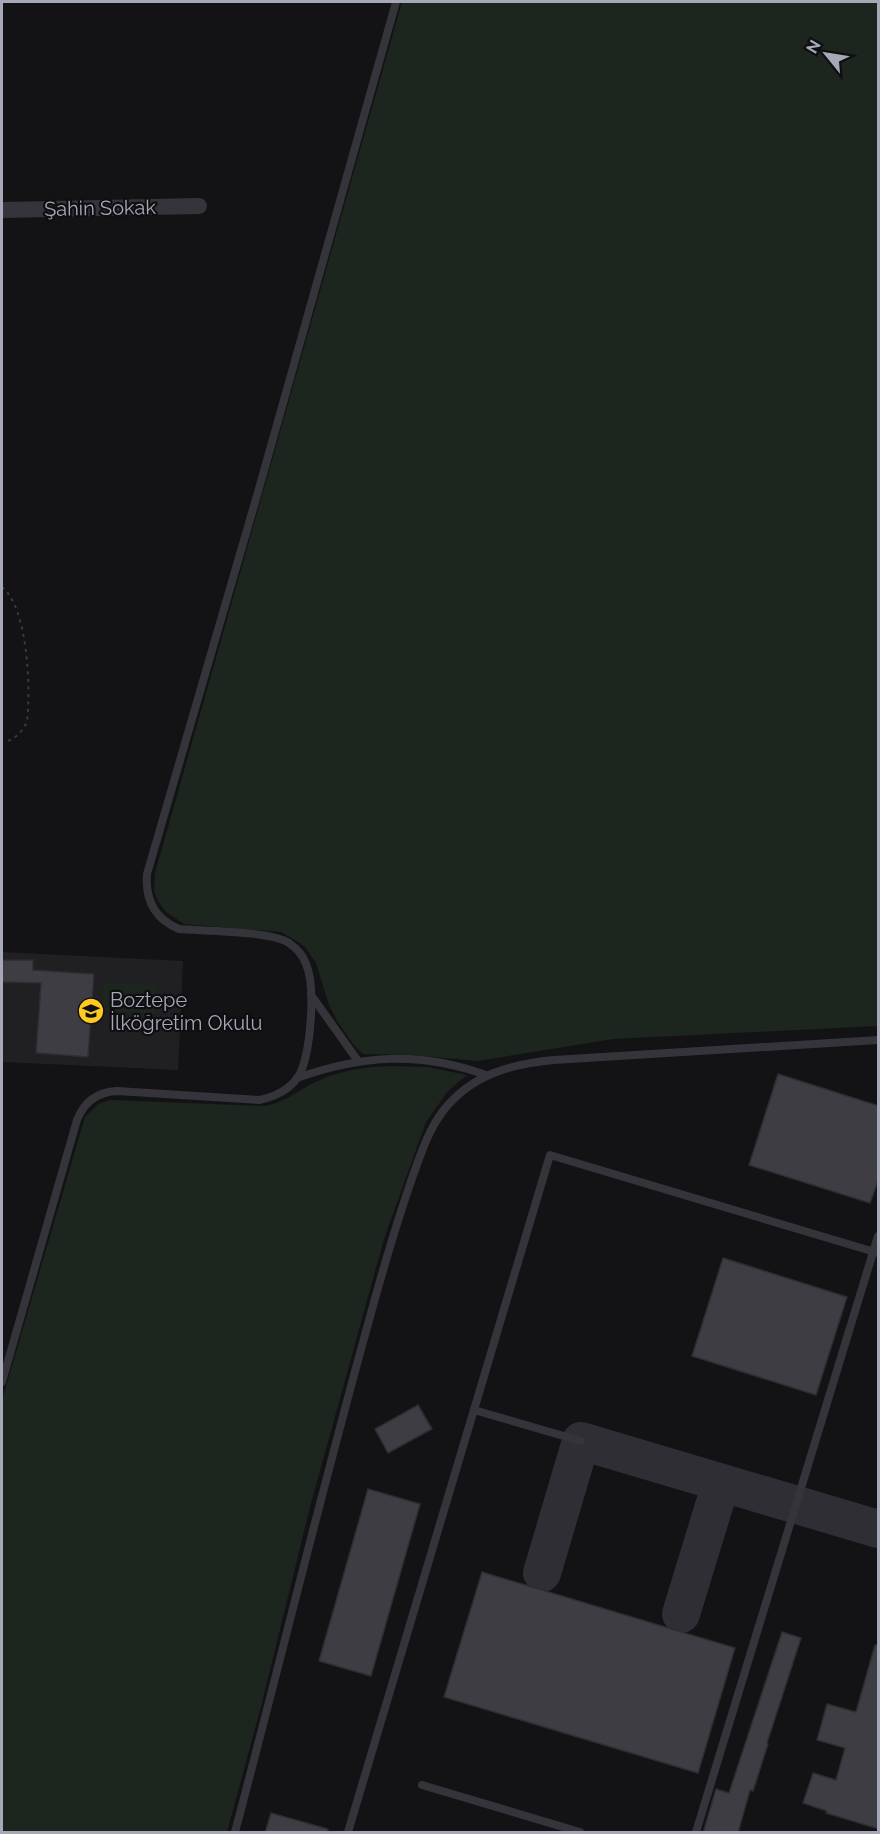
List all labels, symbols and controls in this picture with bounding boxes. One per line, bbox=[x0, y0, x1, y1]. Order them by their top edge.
north arrow bbox=[796, 24, 856, 84]
text: N bbox=[802, 37, 825, 57]
street label: Şahin Sokak bbox=[44, 195, 157, 221]
place label: Boztepe İlköğretim Okulu bbox=[110, 988, 262, 1035]
school or university icon: Boztepe İlköğretim Okulu bbox=[76, 996, 106, 1026]

